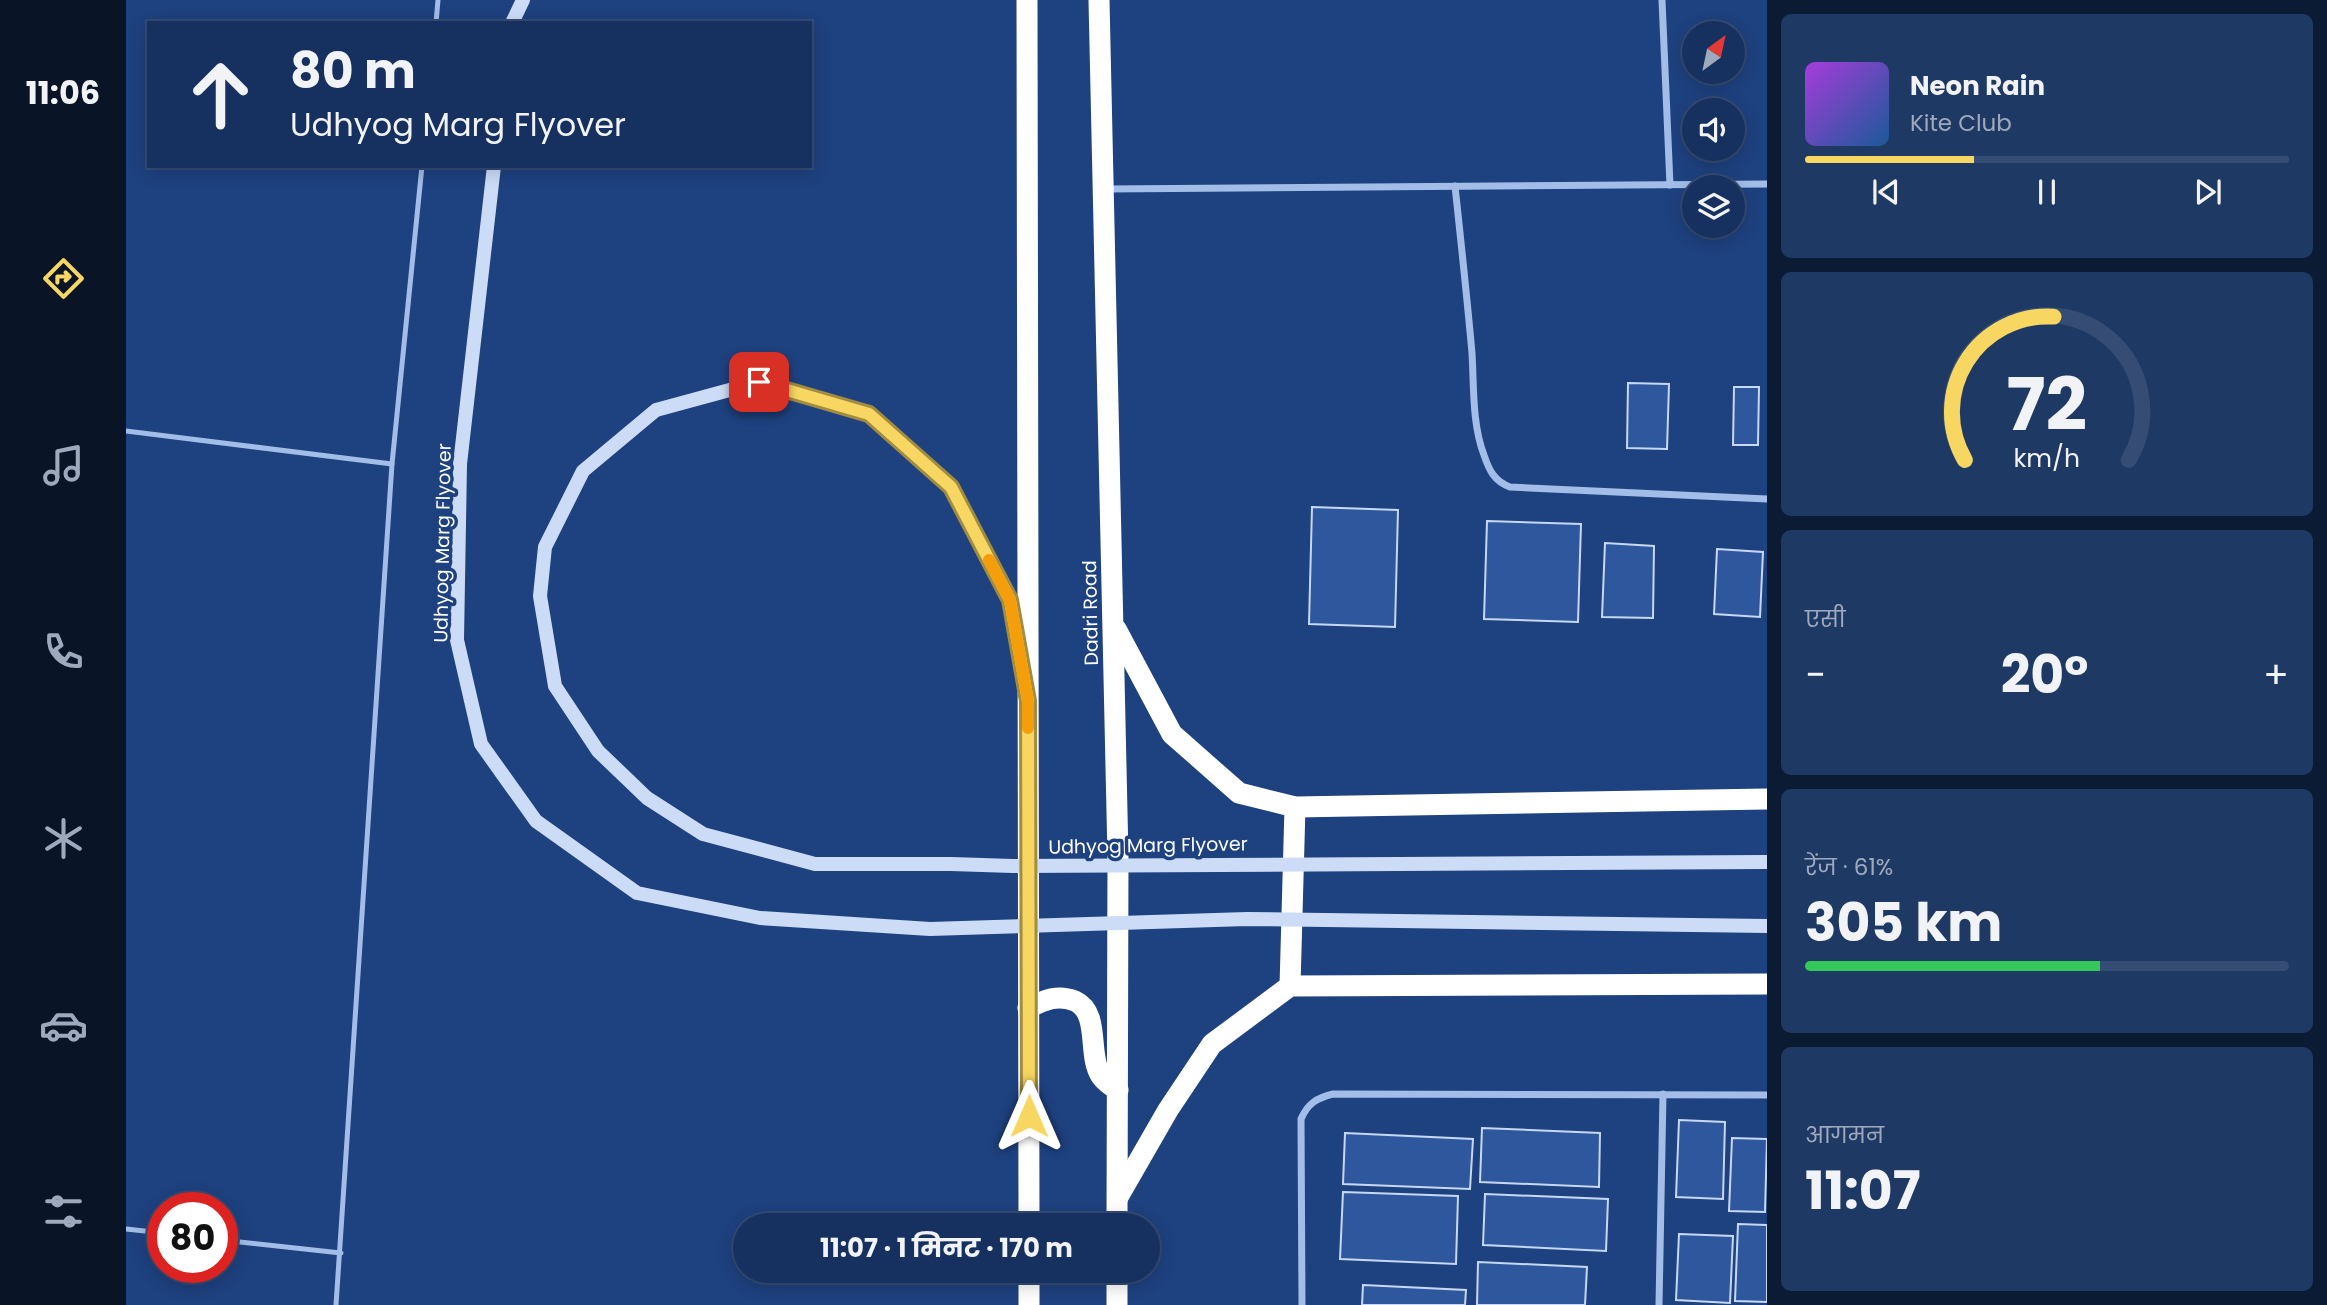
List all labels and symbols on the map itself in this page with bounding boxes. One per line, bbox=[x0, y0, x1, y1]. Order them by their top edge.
north arrow bbox=[1682, 21, 1745, 84]
pin bbox=[729, 352, 789, 412]
street label: Udhyog Marg Flyover bbox=[427, 443, 458, 643]
street label: Dadri Road bbox=[1076, 560, 1105, 666]
street label: Udhyog Marg Flyover bbox=[1048, 830, 1248, 861]
position arrow bbox=[992, 1079, 1066, 1153]
speed limit sign: 80 bbox=[147, 1192, 238, 1283]

